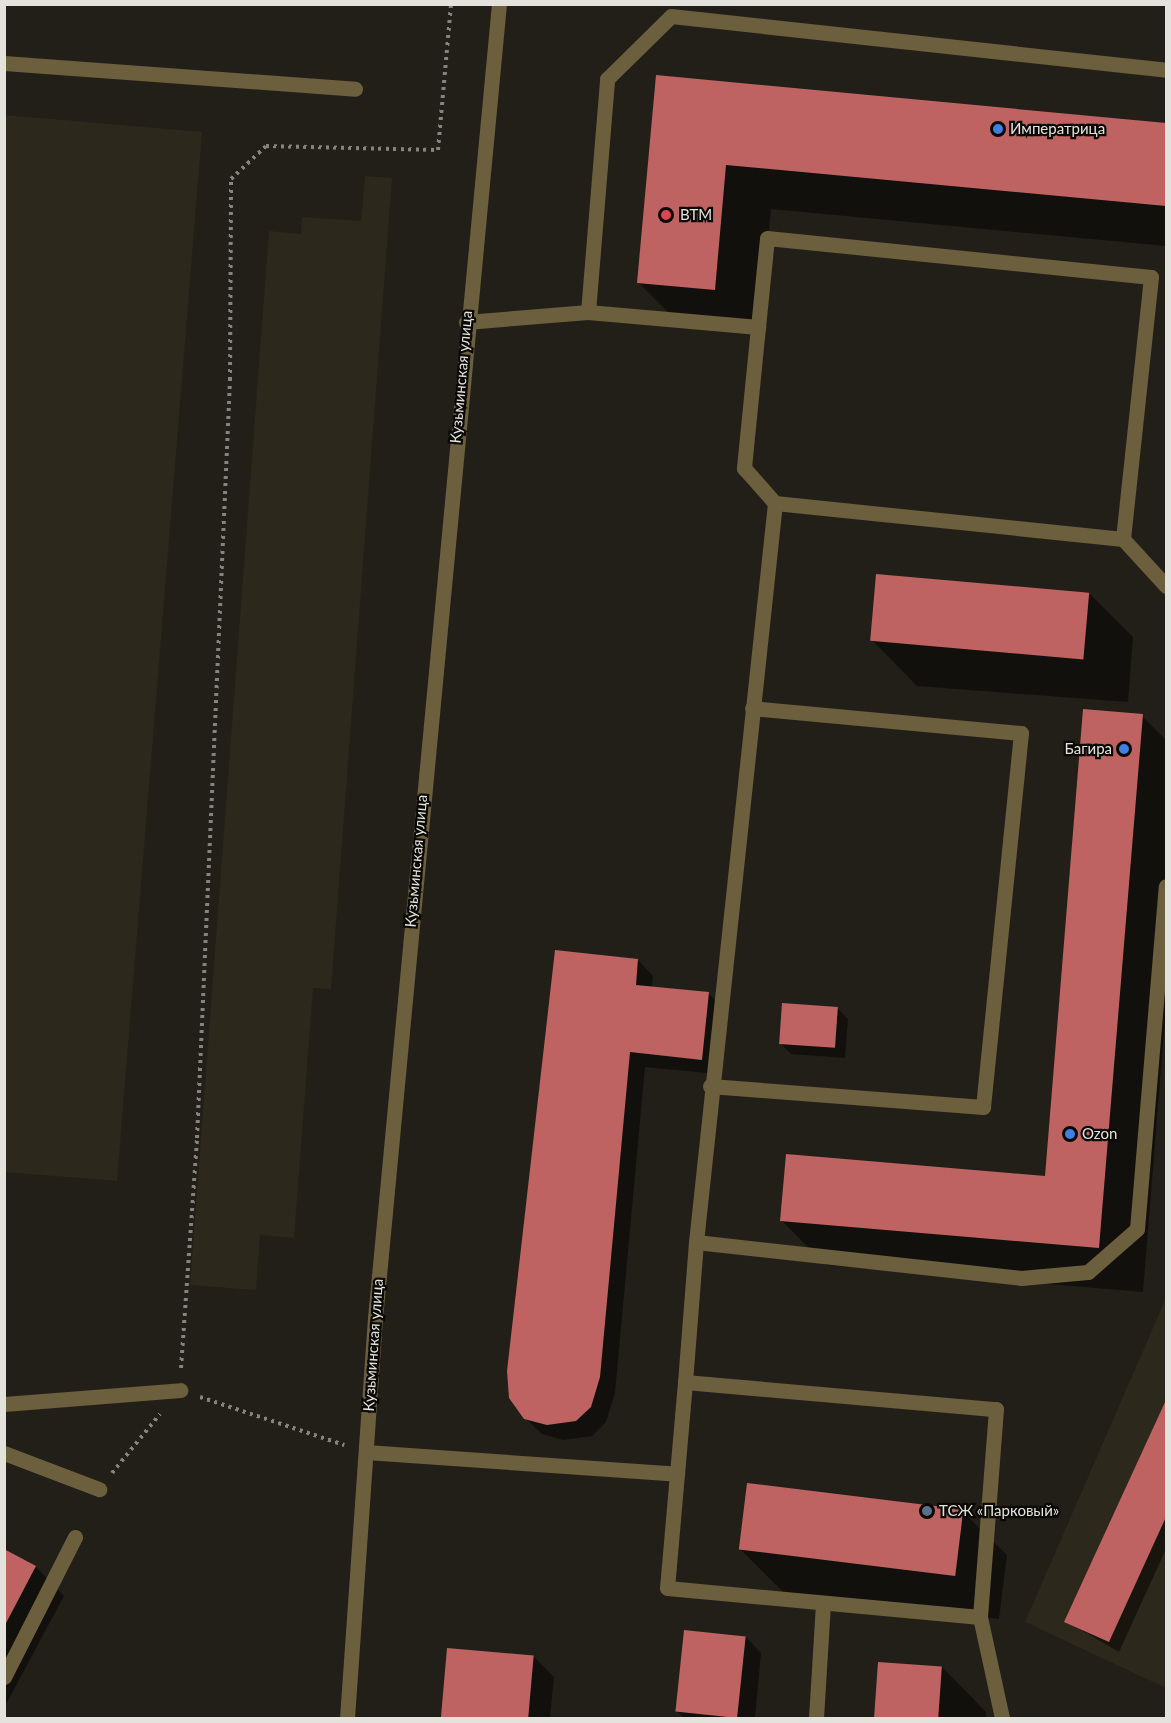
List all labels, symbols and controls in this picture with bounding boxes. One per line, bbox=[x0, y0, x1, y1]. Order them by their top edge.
place label: Императрица bbox=[1010, 120, 1105, 138]
marker: Императрица bbox=[991, 122, 1005, 136]
marker: ВТМ bbox=[657, 206, 675, 224]
place label: ВТМ bbox=[680, 206, 712, 224]
street label: Кузьминская улица bbox=[446, 310, 476, 444]
place label: Багира bbox=[1065, 740, 1112, 758]
marker: Багира bbox=[1117, 742, 1131, 756]
street label: Кузьминская улица bbox=[401, 794, 431, 928]
place label: Ozon bbox=[1082, 1125, 1117, 1143]
marker: Ozon bbox=[1063, 1127, 1077, 1141]
street label: Кузьминская улица bbox=[359, 1278, 387, 1412]
place label: ТСЖ «Парковый» bbox=[939, 1502, 1059, 1520]
marker: ТСЖ «Парковый» bbox=[920, 1504, 934, 1518]

